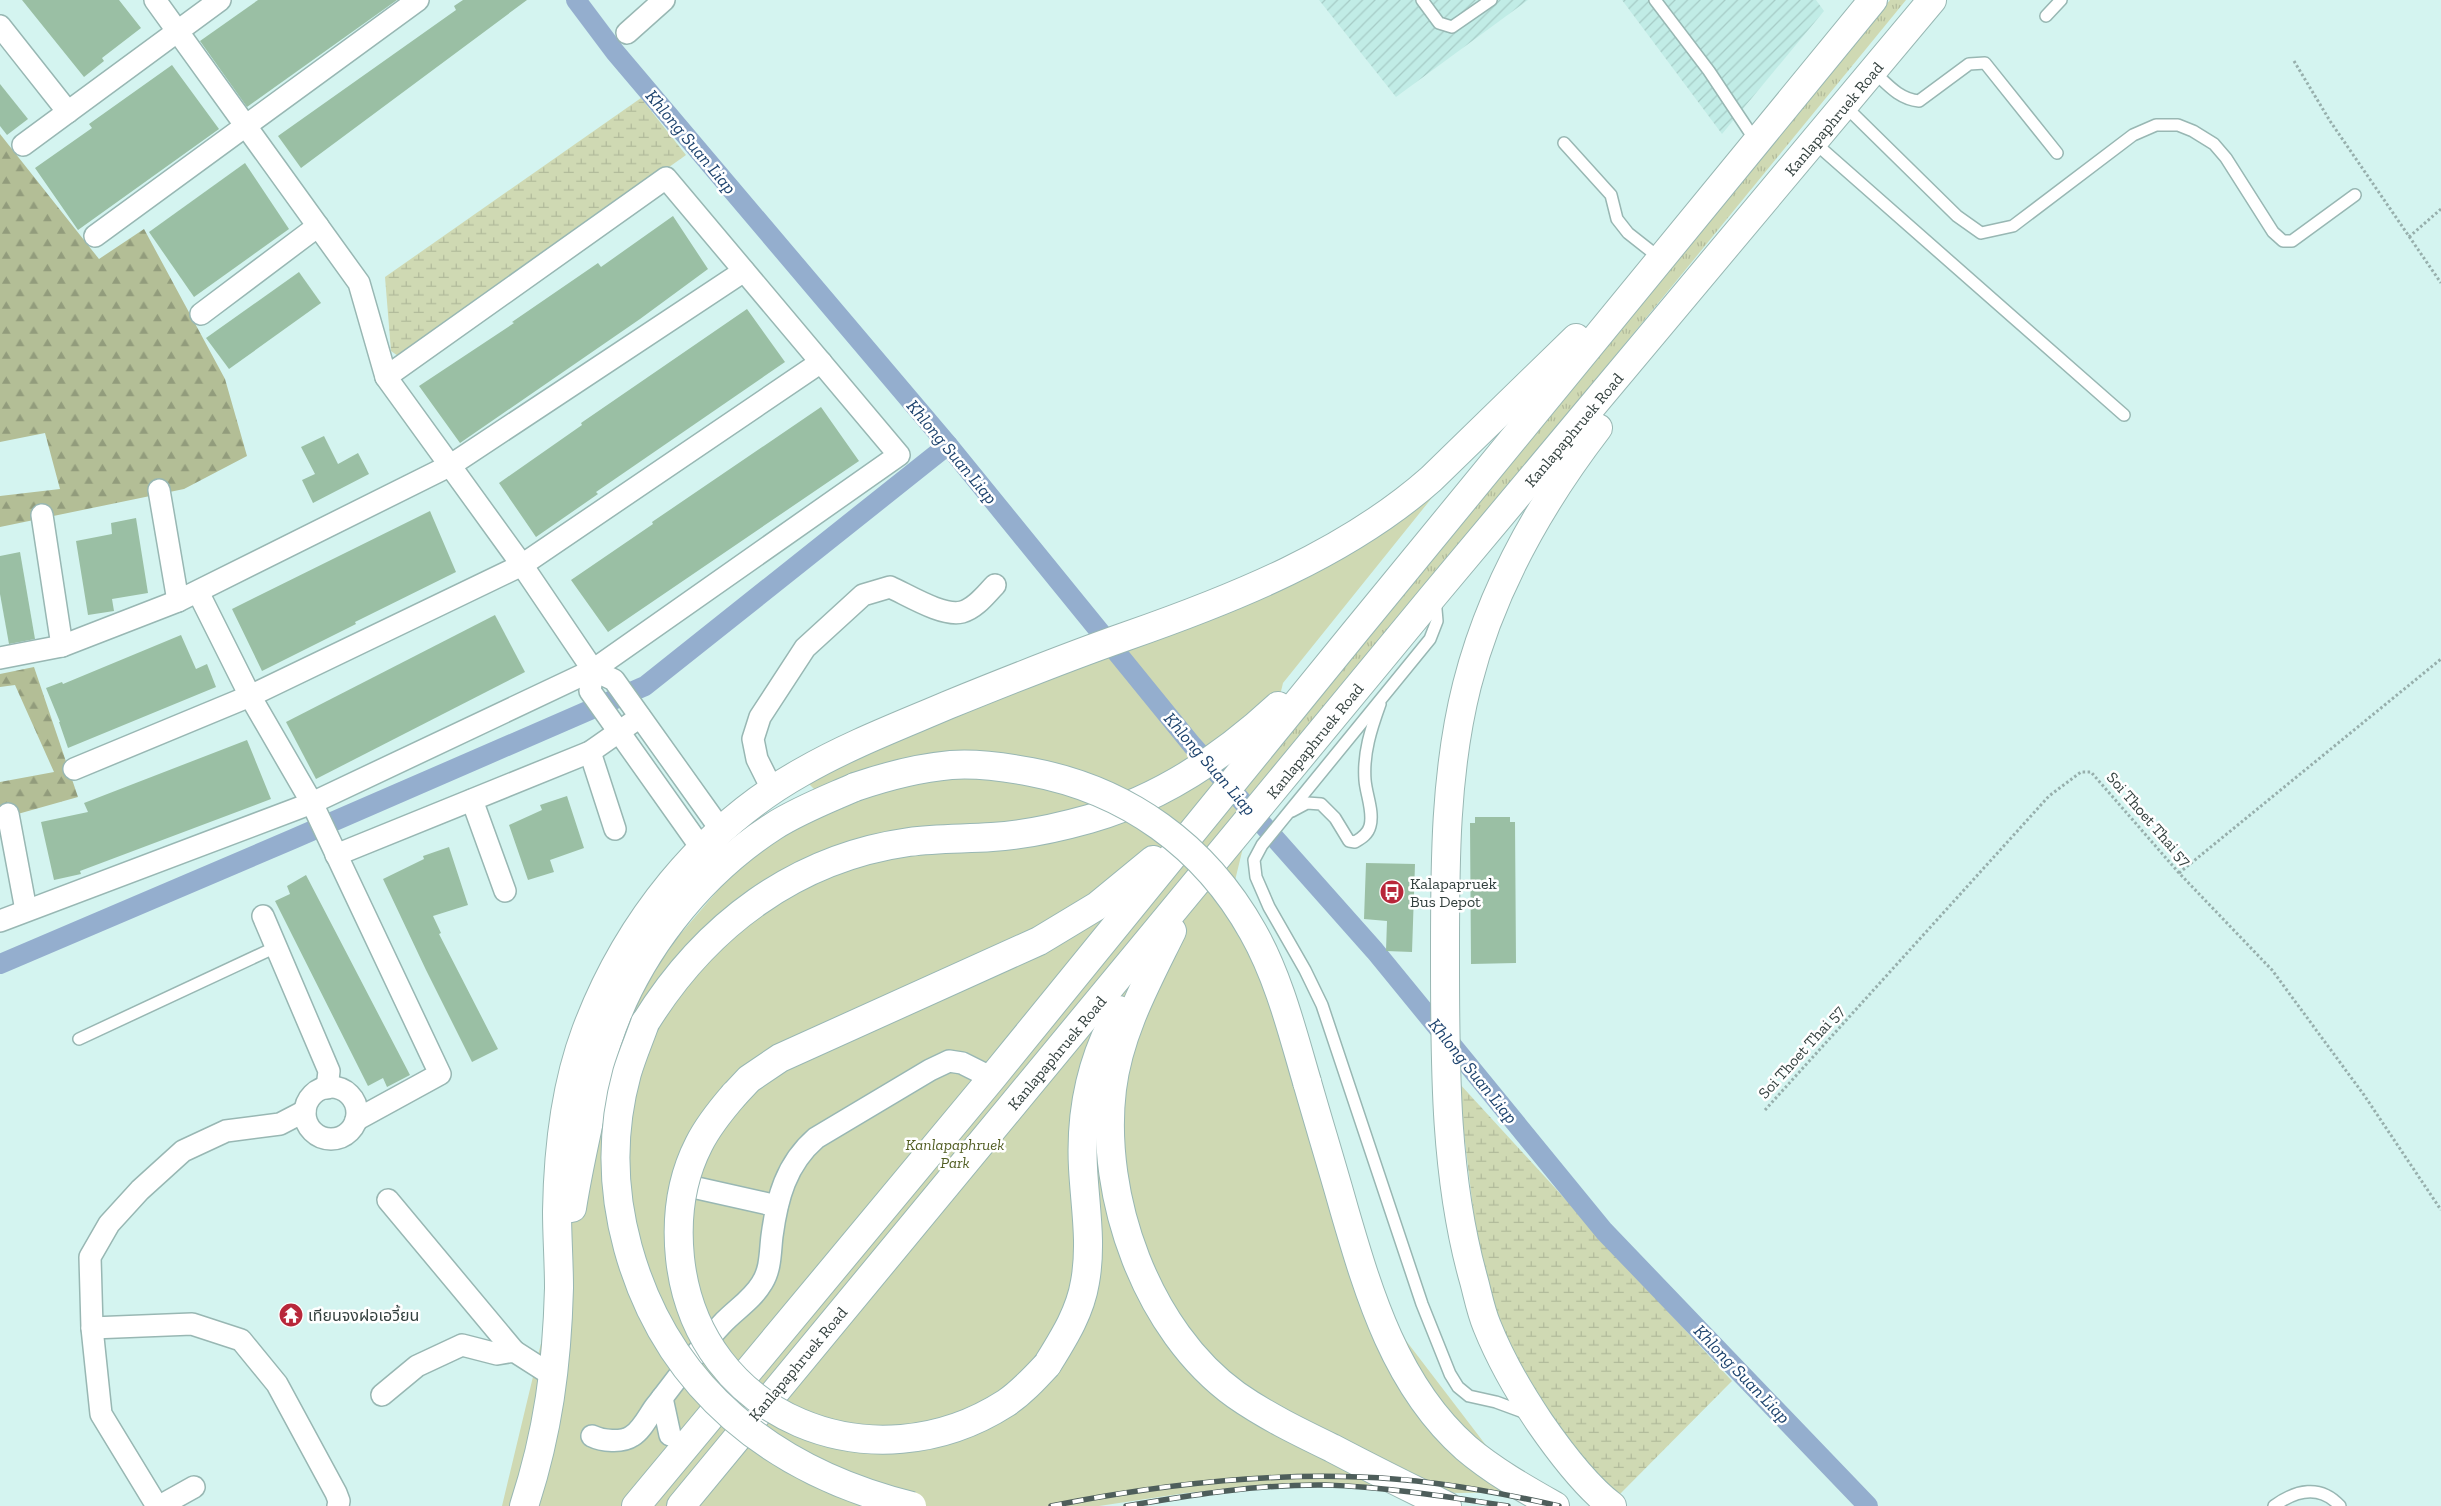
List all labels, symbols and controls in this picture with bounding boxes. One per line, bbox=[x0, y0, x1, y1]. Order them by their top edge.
street label: Kanlapaphruek Road bbox=[1781, 58, 1887, 180]
water label: Khlong Suan Liap bbox=[641, 85, 741, 199]
street label: Kanlapaphruek Road bbox=[1521, 369, 1627, 491]
water label: Khlong Suan Liap bbox=[902, 395, 1002, 509]
street label: Kanlapaphruek Road bbox=[1263, 679, 1368, 803]
water label: Khlong Suan Liap bbox=[1159, 708, 1261, 820]
street label: Soi Thoet Thai 57 bbox=[2103, 768, 2195, 870]
place label: Kalapapruek Bus Depot bbox=[1410, 874, 1498, 911]
bus stop icon: Kalapapruek Bus Depot bbox=[1379, 879, 1405, 905]
street label: Kanlapaphruek Road bbox=[1004, 992, 1110, 1114]
street label: Soi Thoet Thai 57 bbox=[1754, 1001, 1848, 1103]
water label: Khlong Suan Liap bbox=[1424, 1014, 1522, 1128]
park label: Kanlapaphruek Park bbox=[906, 1135, 1004, 1172]
temple icon: เทียนจงฝอเอวี้ยน bbox=[278, 1302, 304, 1328]
street label: Kanlapaphruek Road bbox=[745, 1303, 851, 1425]
place label: เทียนจงฝอเอวี้ยน bbox=[308, 1304, 419, 1325]
water label: Khlong Suan Liap bbox=[1689, 1320, 1795, 1428]

